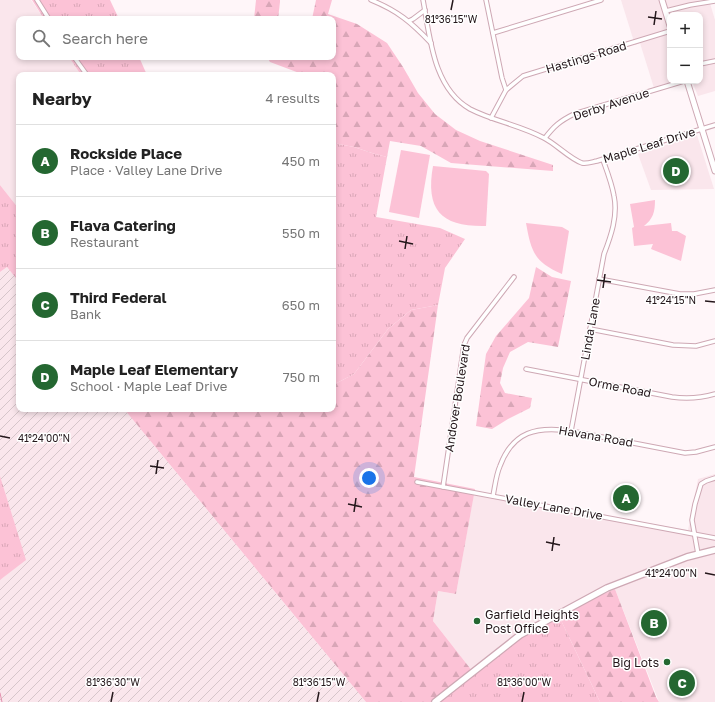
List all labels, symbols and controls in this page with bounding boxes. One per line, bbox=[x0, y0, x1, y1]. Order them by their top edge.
map controls bbox=[667, 12, 703, 84]
button: + bbox=[667, 12, 703, 48]
text: 81°36'15"W bbox=[425, 13, 478, 25]
search box bbox=[16, 16, 336, 60]
icon: search bbox=[30, 27, 52, 49]
text: Search here bbox=[62, 29, 148, 47]
street label: Hastings Road bbox=[544, 38, 628, 76]
button: − bbox=[667, 48, 703, 84]
street label: Derby Avenue bbox=[571, 85, 651, 123]
text: Nearby bbox=[32, 88, 92, 109]
text: 4 results bbox=[266, 90, 320, 106]
street label: Maple Leaf Drive bbox=[601, 124, 697, 166]
text: Rockside Place bbox=[70, 144, 182, 162]
text: A bbox=[40, 153, 50, 169]
text: 450 m bbox=[282, 153, 320, 169]
pin: D bbox=[663, 156, 689, 186]
text: Place · Valley Lane Drive bbox=[70, 162, 222, 178]
text: Flava Catering bbox=[70, 216, 176, 234]
text: B bbox=[40, 225, 50, 241]
text: 550 m bbox=[282, 225, 320, 241]
text: Restaurant bbox=[70, 234, 139, 250]
text: Third Federal bbox=[70, 288, 167, 306]
text: 41°24'15"N bbox=[646, 294, 696, 306]
text: C bbox=[40, 297, 50, 313]
text: 650 m bbox=[282, 297, 320, 313]
street label: Linda Lane bbox=[577, 297, 603, 361]
text: Bank bbox=[70, 306, 101, 322]
street label: Andover Boulevard bbox=[441, 343, 473, 453]
text: Maple Leaf Elementary bbox=[70, 360, 238, 378]
text: D bbox=[40, 369, 50, 385]
text: 750 m bbox=[283, 369, 320, 385]
street label: Orme Road bbox=[587, 374, 653, 400]
text: School · Maple Leaf Drive bbox=[70, 378, 227, 394]
street label: Havana Road bbox=[558, 422, 634, 450]
text: 41°24'00"N bbox=[18, 432, 70, 444]
your location bbox=[359, 468, 379, 488]
pin: A bbox=[613, 483, 639, 513]
street label: Valley Lane Drive bbox=[504, 491, 604, 523]
text: 41°24'00"N bbox=[645, 567, 697, 579]
place label: Garfield Heights Post Office bbox=[485, 607, 579, 636]
pin: B bbox=[641, 608, 667, 638]
marker: Garfield Heights Post Office bbox=[472, 616, 482, 626]
place label: Big Lots bbox=[612, 655, 659, 670]
marker: Big Lots bbox=[662, 657, 672, 667]
pin: C bbox=[669, 668, 695, 698]
text: 81°36'30"W bbox=[86, 676, 140, 688]
text: 81°36'15"W bbox=[293, 676, 346, 688]
text: 81°36'00"W bbox=[497, 676, 552, 688]

